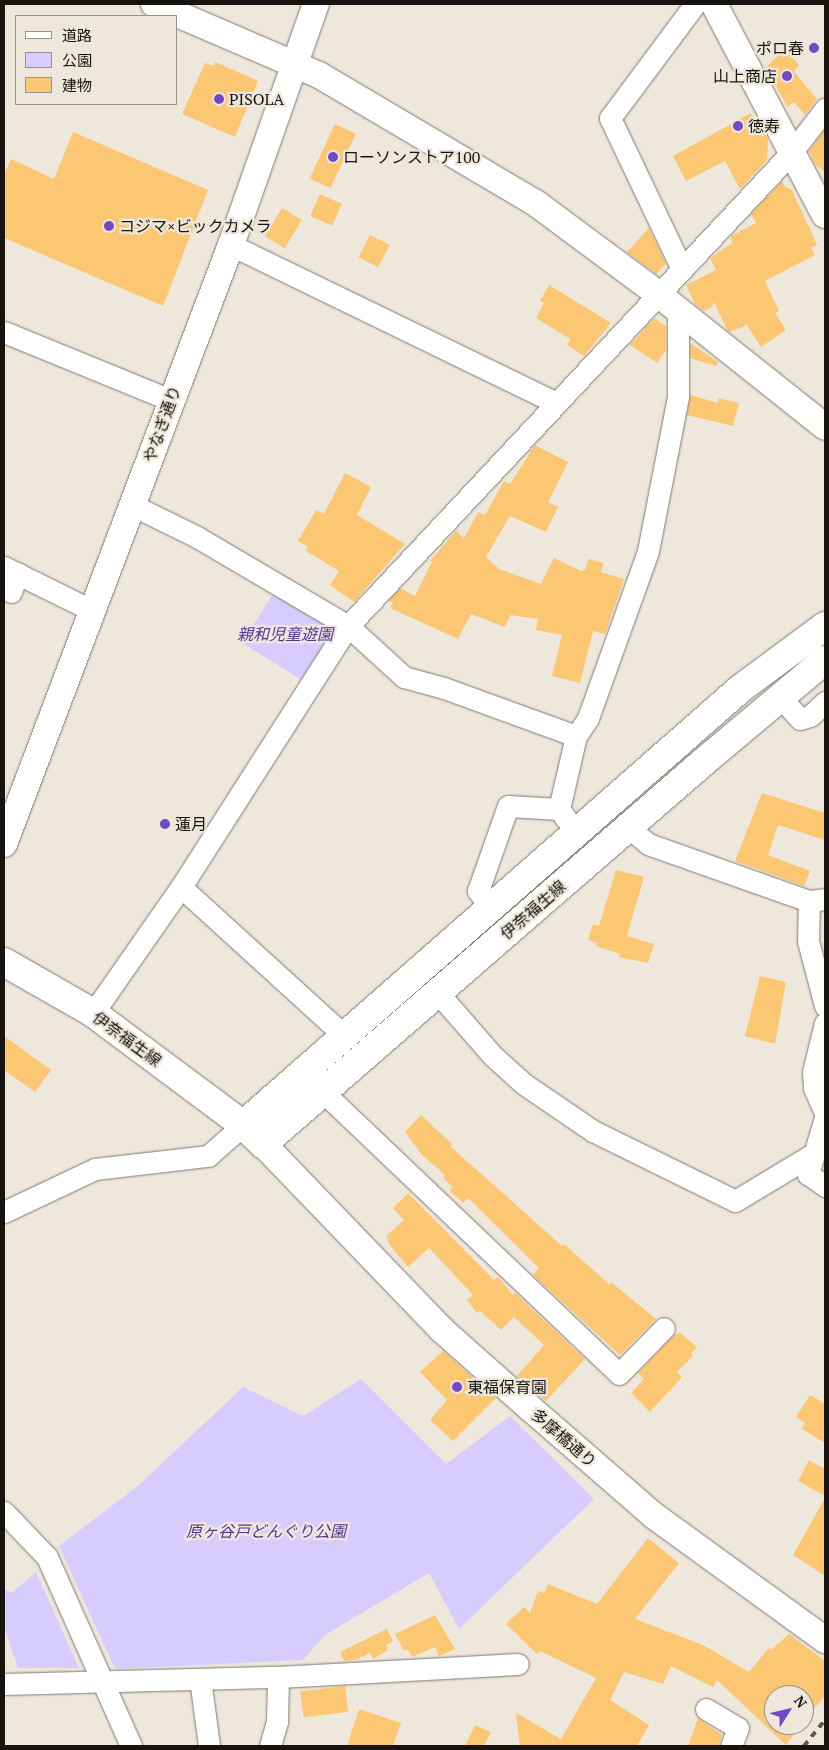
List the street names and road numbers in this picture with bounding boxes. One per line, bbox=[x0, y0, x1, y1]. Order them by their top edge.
street label: やなぎ通り bbox=[139, 383, 185, 465]
street label: 伊奈福生線 bbox=[497, 877, 569, 943]
street label: 伊奈福生線 bbox=[89, 1008, 165, 1070]
street label: 多摩橋通り bbox=[528, 1405, 600, 1471]

